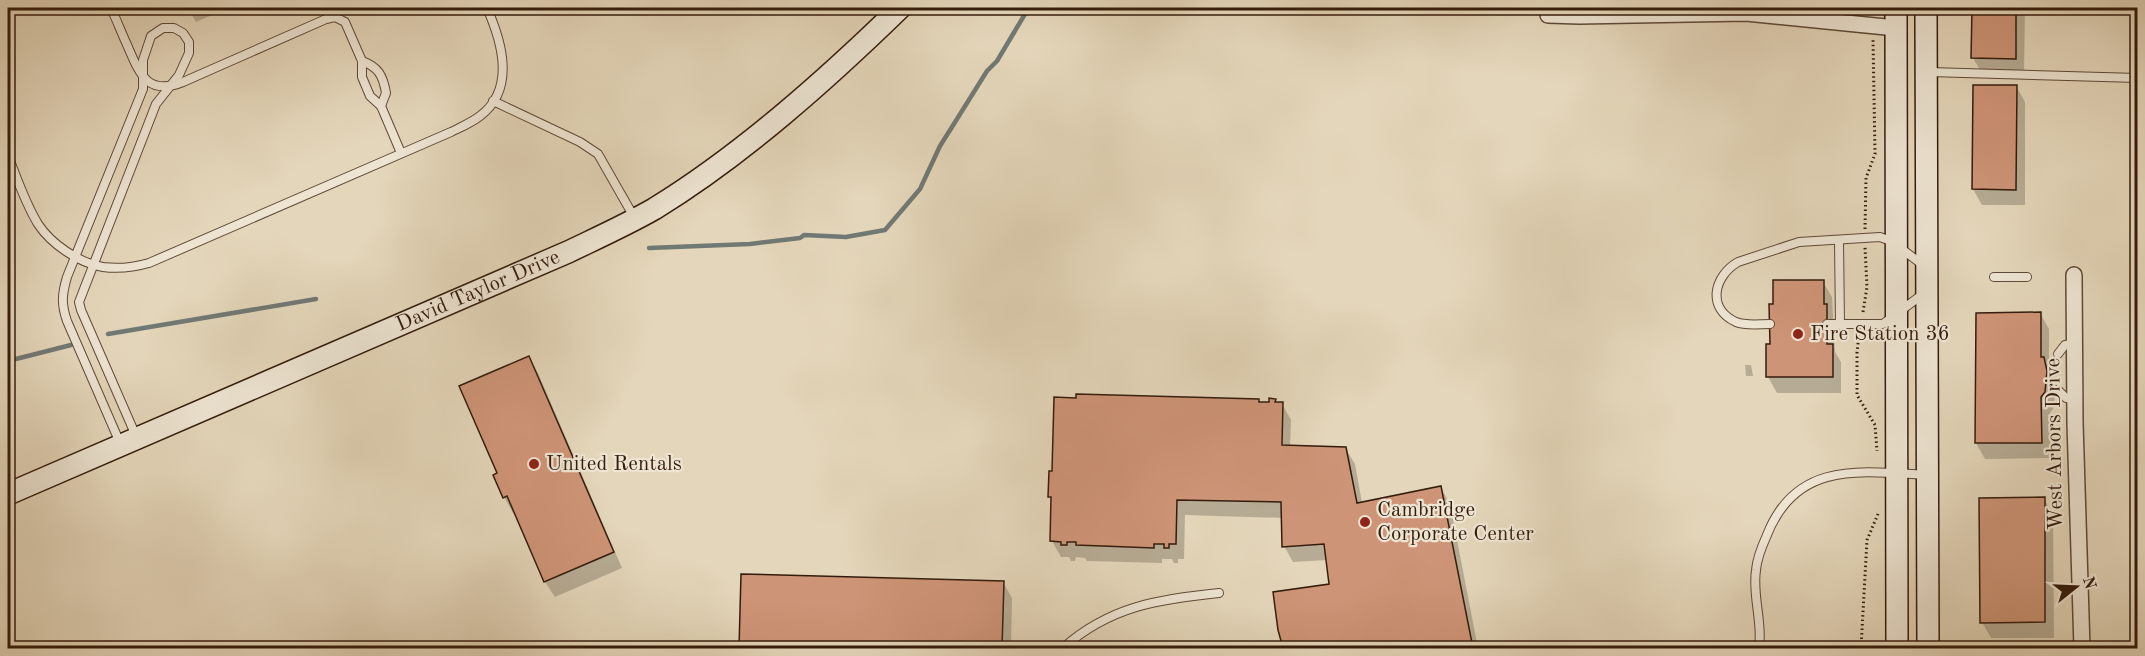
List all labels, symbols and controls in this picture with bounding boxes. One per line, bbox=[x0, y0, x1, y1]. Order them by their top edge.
street label: David Taylor Drive bbox=[393, 246, 563, 335]
place label: Fire Station 36 bbox=[1810, 324, 1950, 345]
marker: Fire Station 36 bbox=[1791, 327, 1805, 341]
street label: West Arbors Drive bbox=[2043, 358, 2067, 530]
place label: United Rentals bbox=[546, 454, 682, 475]
marker: United Rentals bbox=[527, 457, 541, 471]
place label: Cambridge Corporate Center bbox=[1377, 500, 1534, 545]
marker: Cambridge Corporate Center bbox=[1358, 515, 1372, 529]
north arrow bbox=[2046, 557, 2106, 617]
text: N bbox=[2079, 575, 2098, 592]

